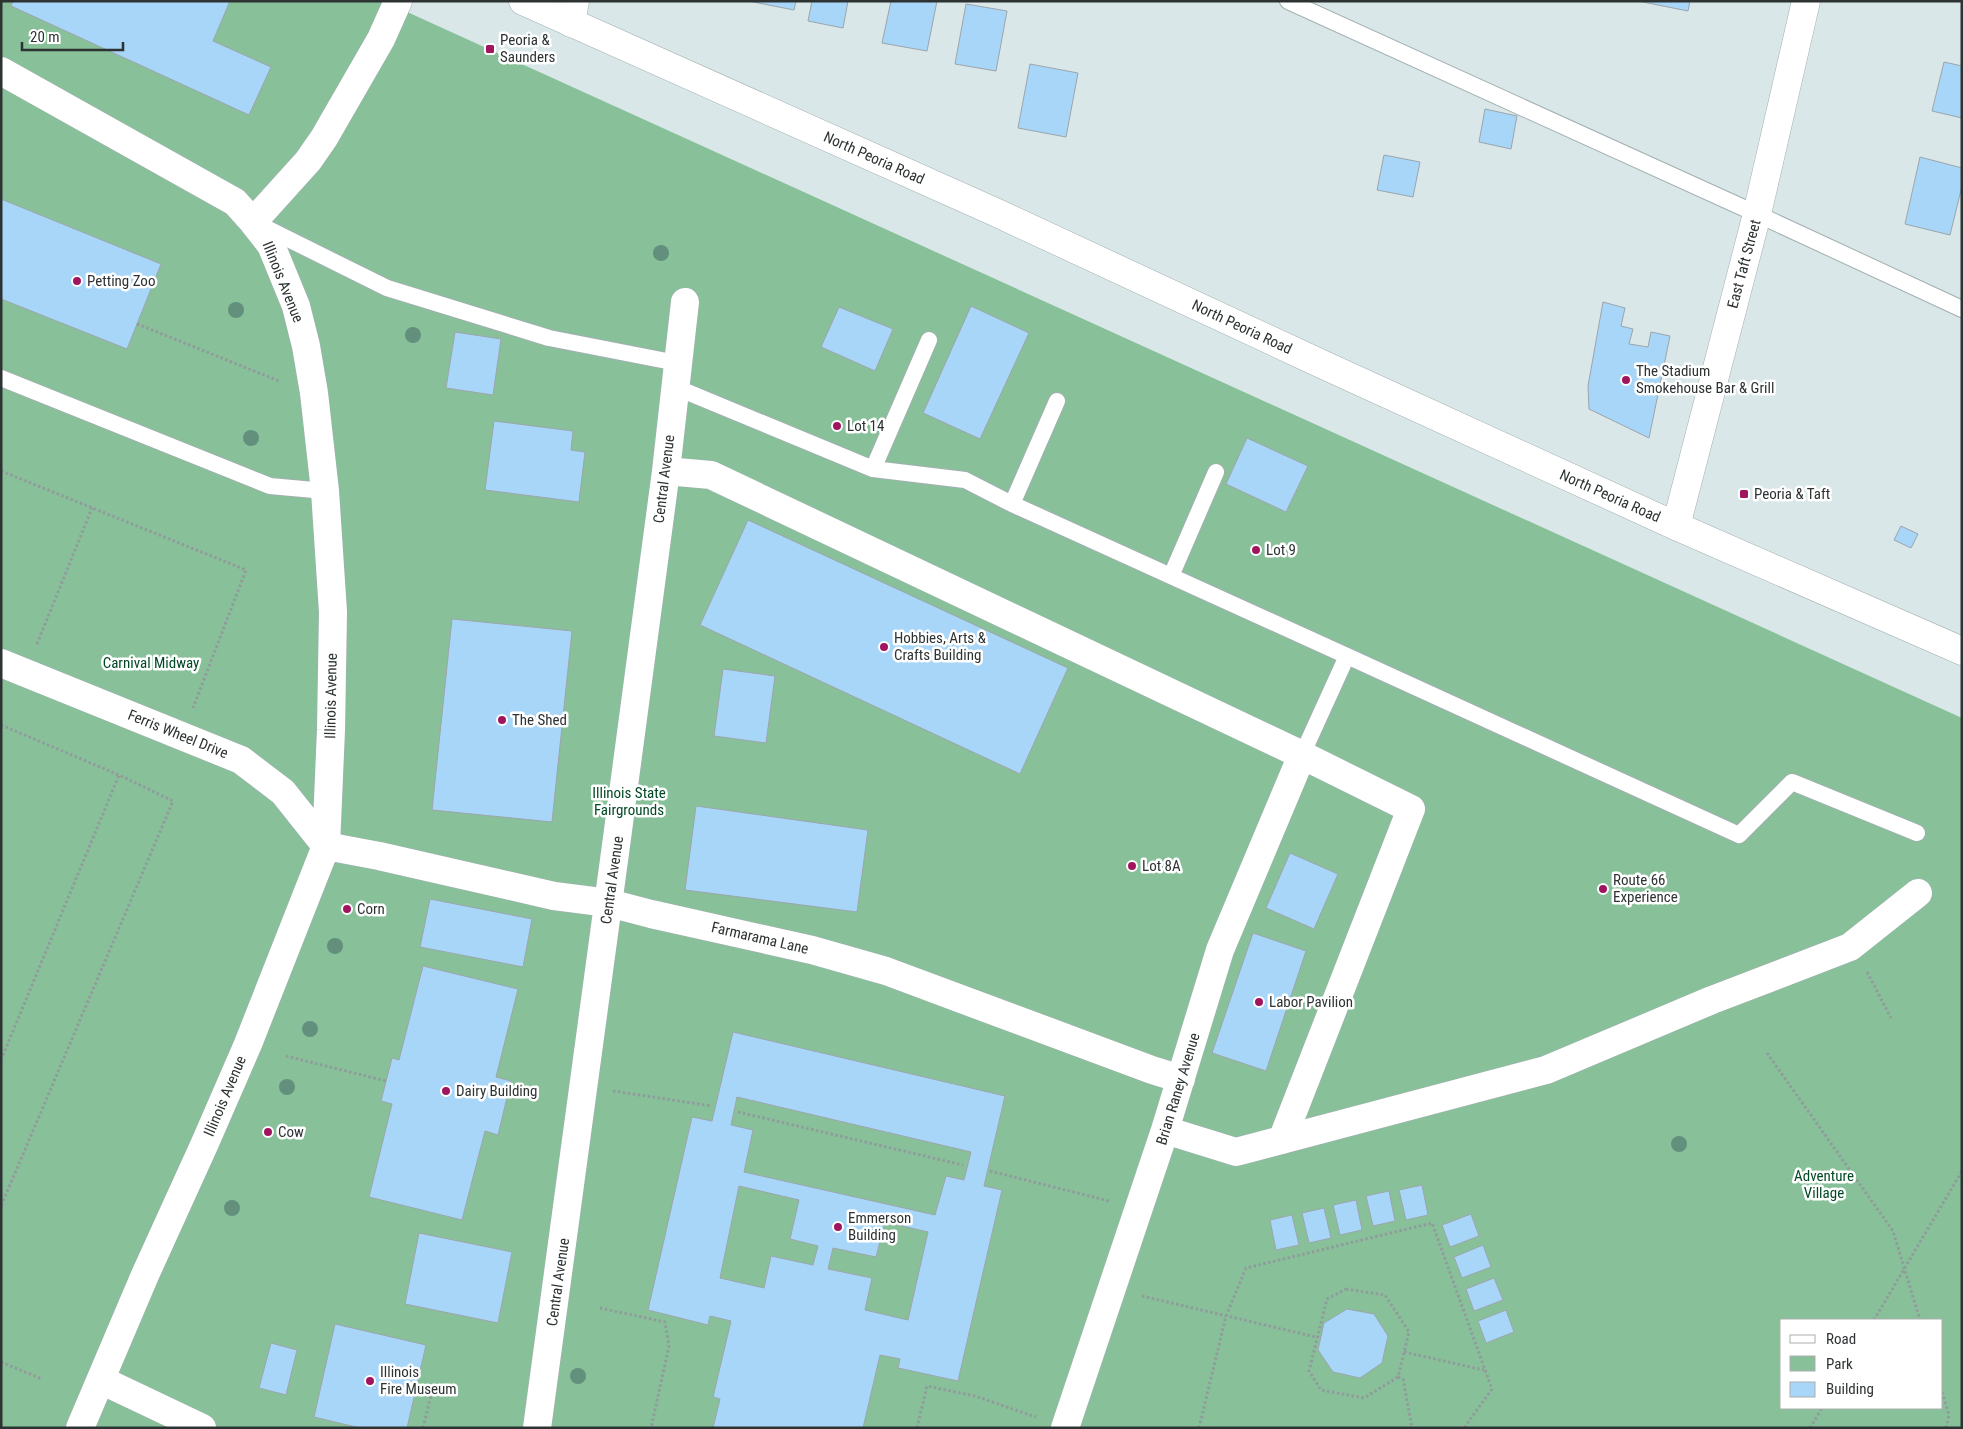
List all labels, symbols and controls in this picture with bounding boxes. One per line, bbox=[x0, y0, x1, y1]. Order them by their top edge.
scale bar bbox=[22, 20, 124, 52]
text: 20 m bbox=[30, 28, 60, 46]
place label: Peoria & Saunders bbox=[500, 31, 556, 66]
marker: Peoria & Saunders bbox=[484, 43, 496, 55]
street label: North Peoria Road bbox=[821, 128, 927, 188]
street label: East Taft Street bbox=[1724, 218, 1764, 310]
street label: Illinois Avenue bbox=[259, 239, 307, 325]
place label: Petting Zoo bbox=[87, 272, 155, 290]
marker: Petting Zoo bbox=[71, 275, 83, 287]
street label: North Peoria Road bbox=[1189, 296, 1295, 358]
place label: The Stadium Smokehouse Bar & Grill bbox=[1636, 362, 1774, 397]
marker: The Stadium Smokehouse Bar & Grill bbox=[1620, 374, 1632, 386]
place label: Lot 14 bbox=[847, 417, 884, 435]
marker: Lot 14 bbox=[831, 420, 843, 432]
street label: Central Avenue bbox=[650, 434, 678, 524]
street label: North Peoria Road bbox=[1557, 466, 1663, 526]
place label: Peoria & Taft bbox=[1754, 485, 1830, 503]
marker: Peoria & Taft bbox=[1738, 488, 1750, 500]
place label: Lot 9 bbox=[1266, 541, 1296, 559]
marker: Lot 9 bbox=[1250, 544, 1262, 556]
place label: Hobbies, Arts & Crafts Building bbox=[894, 629, 987, 664]
marker: Hobbies, Arts & Crafts Building bbox=[878, 641, 890, 653]
street label: Illinois Avenue bbox=[321, 653, 341, 739]
park label: Carnival Midway bbox=[103, 654, 199, 672]
street label: Ferris Wheel Drive bbox=[125, 706, 231, 762]
place label: The Shed bbox=[512, 711, 567, 729]
marker: The Shed bbox=[496, 714, 508, 726]
park label: Illinois State Fairgrounds bbox=[592, 784, 666, 819]
street label: Central Avenue bbox=[597, 835, 627, 925]
place label: Lot 8A bbox=[1142, 857, 1181, 875]
marker: Lot 8A bbox=[1126, 860, 1138, 872]
place label: Route 66 Experience bbox=[1613, 871, 1678, 906]
marker: Route 66 Experience bbox=[1597, 883, 1609, 895]
place label: Corn bbox=[357, 900, 385, 918]
marker: Corn bbox=[341, 903, 353, 915]
street label: Farmarama Lane bbox=[710, 918, 810, 958]
place label: Labor Pavilion bbox=[1269, 993, 1353, 1011]
marker: Labor Pavilion bbox=[1253, 996, 1265, 1008]
street label: Brian Raney Avenue bbox=[1152, 1031, 1204, 1147]
street label: Illinois Avenue bbox=[200, 1053, 250, 1139]
place label: Dairy Building bbox=[456, 1082, 537, 1100]
marker: Dairy Building bbox=[440, 1085, 452, 1097]
place label: Cow bbox=[278, 1123, 304, 1141]
marker: Cow bbox=[262, 1126, 274, 1138]
park label: Adventure Village bbox=[1794, 1167, 1854, 1202]
place label: Emmerson Building bbox=[848, 1209, 911, 1244]
marker: Emmerson Building bbox=[832, 1221, 844, 1233]
street label: Central Avenue bbox=[543, 1237, 573, 1327]
legend bbox=[1780, 1319, 1943, 1409]
text: Road bbox=[1826, 1330, 1856, 1348]
text: Park bbox=[1826, 1355, 1853, 1373]
place label: Illinois Fire Museum bbox=[380, 1363, 457, 1398]
marker: Illinois Fire Museum bbox=[364, 1375, 376, 1387]
text: Building bbox=[1826, 1380, 1874, 1398]

